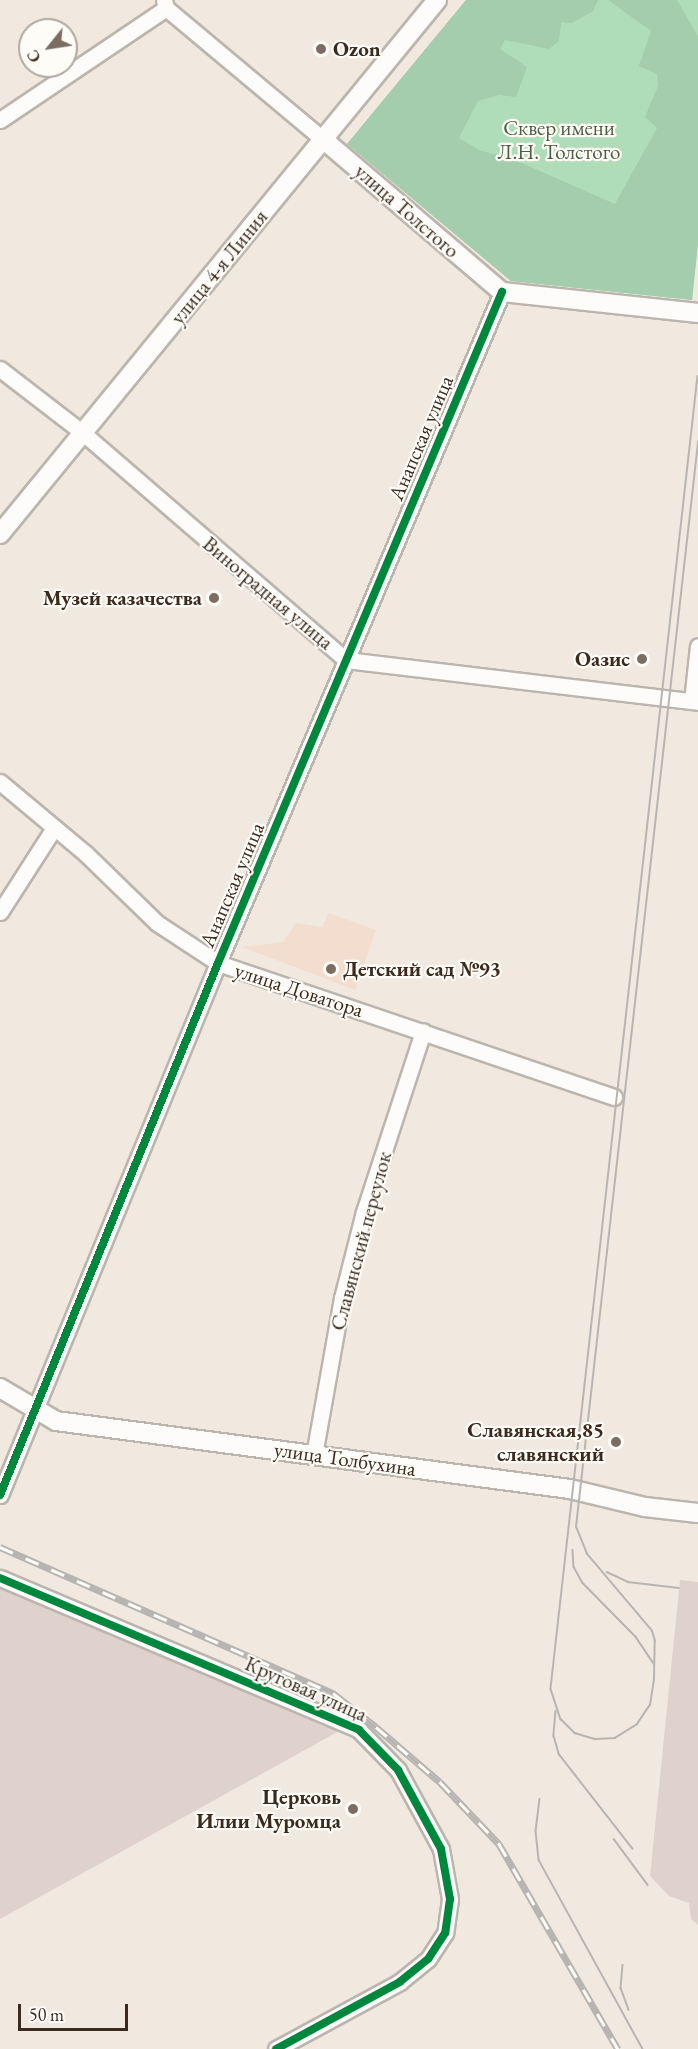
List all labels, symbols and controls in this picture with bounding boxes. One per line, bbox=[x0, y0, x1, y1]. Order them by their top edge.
north arrow bbox=[18, 18, 78, 78]
place label: Ozon bbox=[333, 36, 381, 62]
marker: Ozon bbox=[314, 42, 328, 56]
text: С bbox=[22, 46, 46, 66]
park label: Сквер имени Л.Н. Толстого bbox=[497, 115, 621, 165]
street label: улица Толстого bbox=[350, 159, 464, 263]
street label: улица 4-я Линия bbox=[165, 205, 273, 329]
street label: Анапская улица bbox=[383, 372, 459, 504]
street label: Виноградная улица bbox=[198, 531, 338, 655]
place label: Музей казачества bbox=[43, 585, 202, 611]
marker: Музей казачества bbox=[207, 591, 221, 605]
place label: Оазис bbox=[575, 646, 630, 672]
marker: Оазис bbox=[635, 652, 649, 666]
street label: Анапская улица bbox=[194, 819, 270, 951]
place label: Детский сад №93 bbox=[343, 956, 501, 982]
street label: улица Доватора bbox=[232, 957, 366, 1023]
marker: Детский сад №93 bbox=[324, 962, 338, 976]
street label: Славянский переулок bbox=[325, 1149, 397, 1333]
place label: Славянская,85 славянский bbox=[467, 1417, 604, 1467]
marker: Славянская,85 славянский bbox=[609, 1435, 623, 1449]
street label: улица Толбухина bbox=[272, 1437, 418, 1481]
street label: Круговая улица bbox=[241, 1651, 371, 1727]
place label: Церковь Илии Муромца bbox=[196, 1784, 341, 1834]
marker: Церковь Илии Муромца bbox=[346, 1802, 360, 1816]
scale bar bbox=[21, 1992, 130, 2030]
text: 50 m bbox=[29, 2003, 64, 2026]

